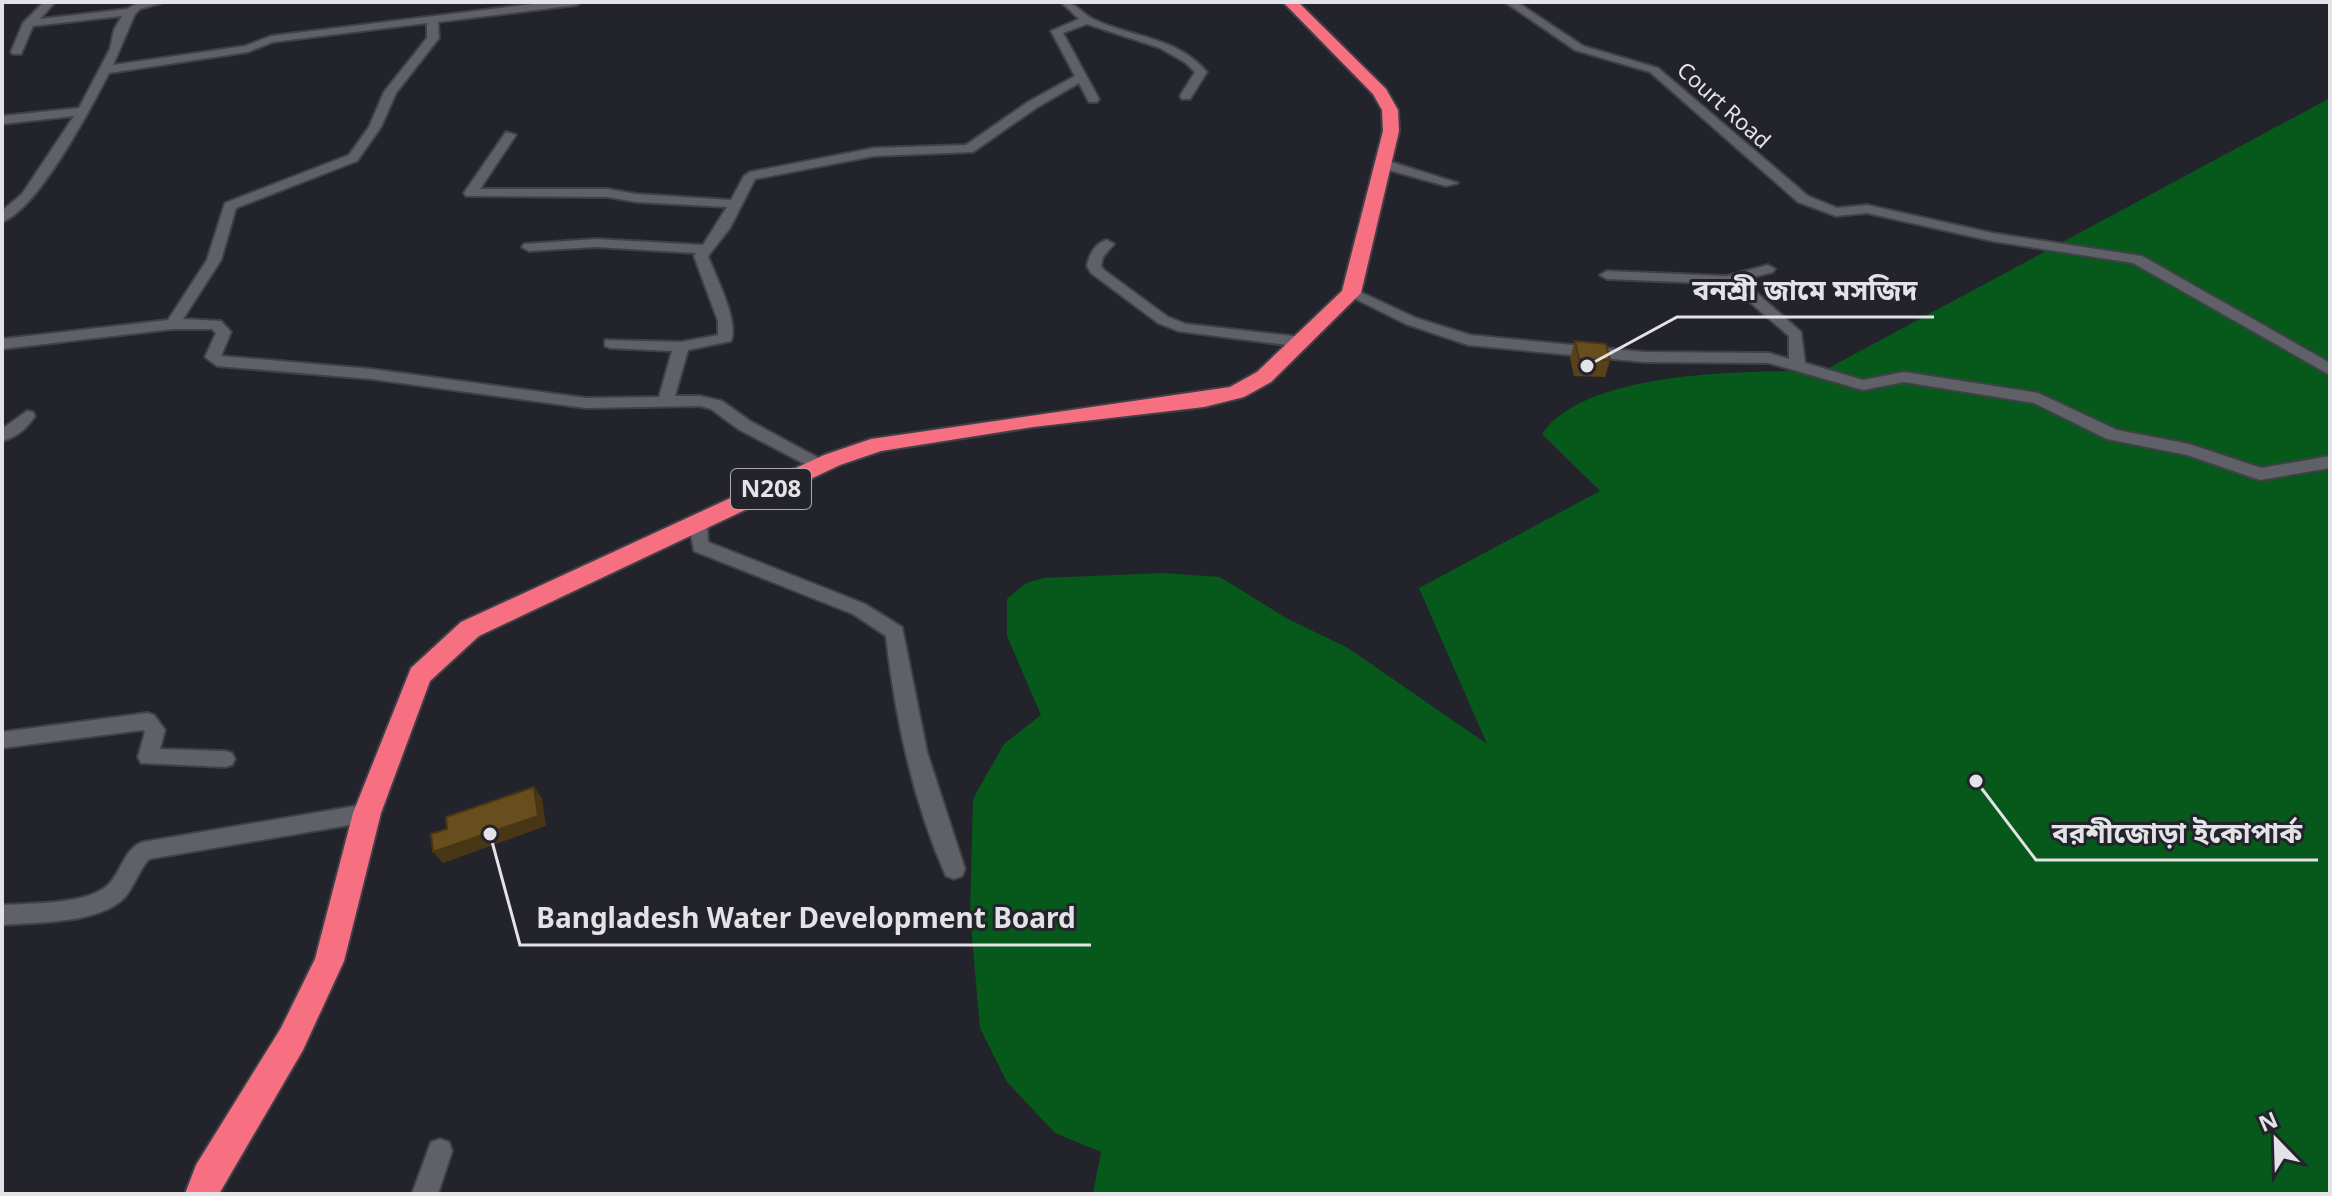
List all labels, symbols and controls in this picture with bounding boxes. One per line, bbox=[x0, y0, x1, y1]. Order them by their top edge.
street label: Court Road bbox=[1671, 54, 1778, 154]
callout: বনশ্রী জামে মসজিদ bbox=[1677, 265, 1934, 317]
text: বনশ্রী জামে মসজিদ bbox=[1692, 270, 1919, 308]
road number: N208 bbox=[731, 469, 811, 509]
callout: বরশীজোড়া ইকোপার্ক bbox=[2036, 808, 2318, 860]
text: বরশীজোড়া ইকোপার্ক bbox=[2051, 813, 2303, 851]
callout: Bangladesh Water Development Board bbox=[520, 893, 1091, 945]
text: Bangladesh Water Development Board bbox=[536, 898, 1076, 936]
north arrow bbox=[2236, 1100, 2316, 1180]
text: N bbox=[2254, 1103, 2282, 1138]

